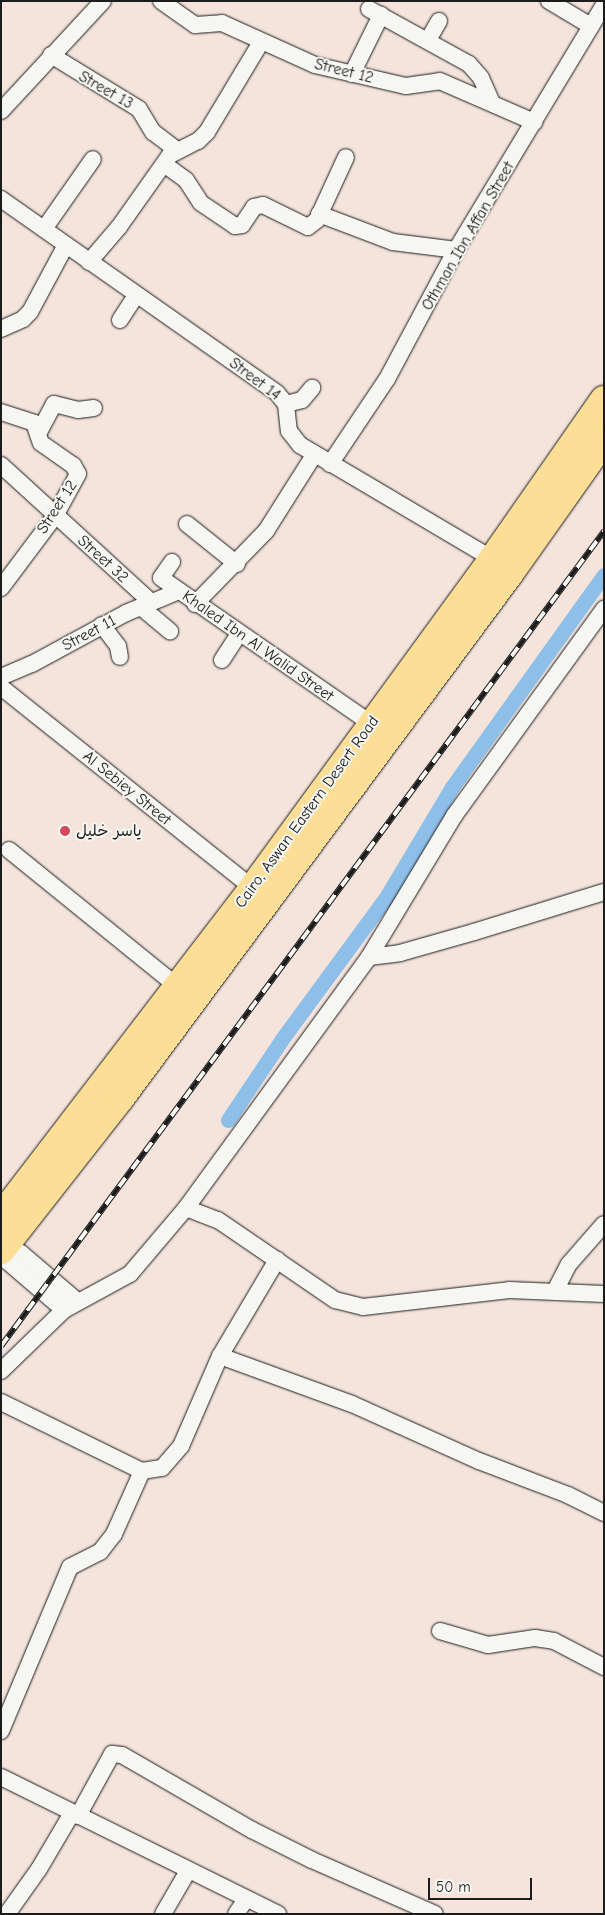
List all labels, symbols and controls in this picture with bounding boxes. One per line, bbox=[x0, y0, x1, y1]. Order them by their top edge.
street label: Street 12 bbox=[313, 54, 375, 88]
street label: Street 13 bbox=[75, 67, 137, 113]
street label: Othman Ibn Affan Street bbox=[418, 158, 518, 314]
street label: Street 14 bbox=[225, 353, 285, 405]
street label: Street 12 bbox=[33, 477, 81, 537]
street label: Street 32 bbox=[74, 531, 132, 587]
street label: Khaled Ibn Al Walid Street bbox=[179, 586, 337, 706]
street label: Street 11 bbox=[59, 611, 119, 655]
street label: Cairo, Aswan Eastern Desert Road bbox=[231, 712, 383, 912]
street label: Al Sebiey Street bbox=[79, 747, 175, 829]
place label: ياسر خليل bbox=[76, 821, 142, 841]
marker: ياسر خليل bbox=[58, 824, 72, 838]
scale bar bbox=[430, 1868, 534, 1900]
text: 50 m bbox=[436, 1878, 471, 1896]

